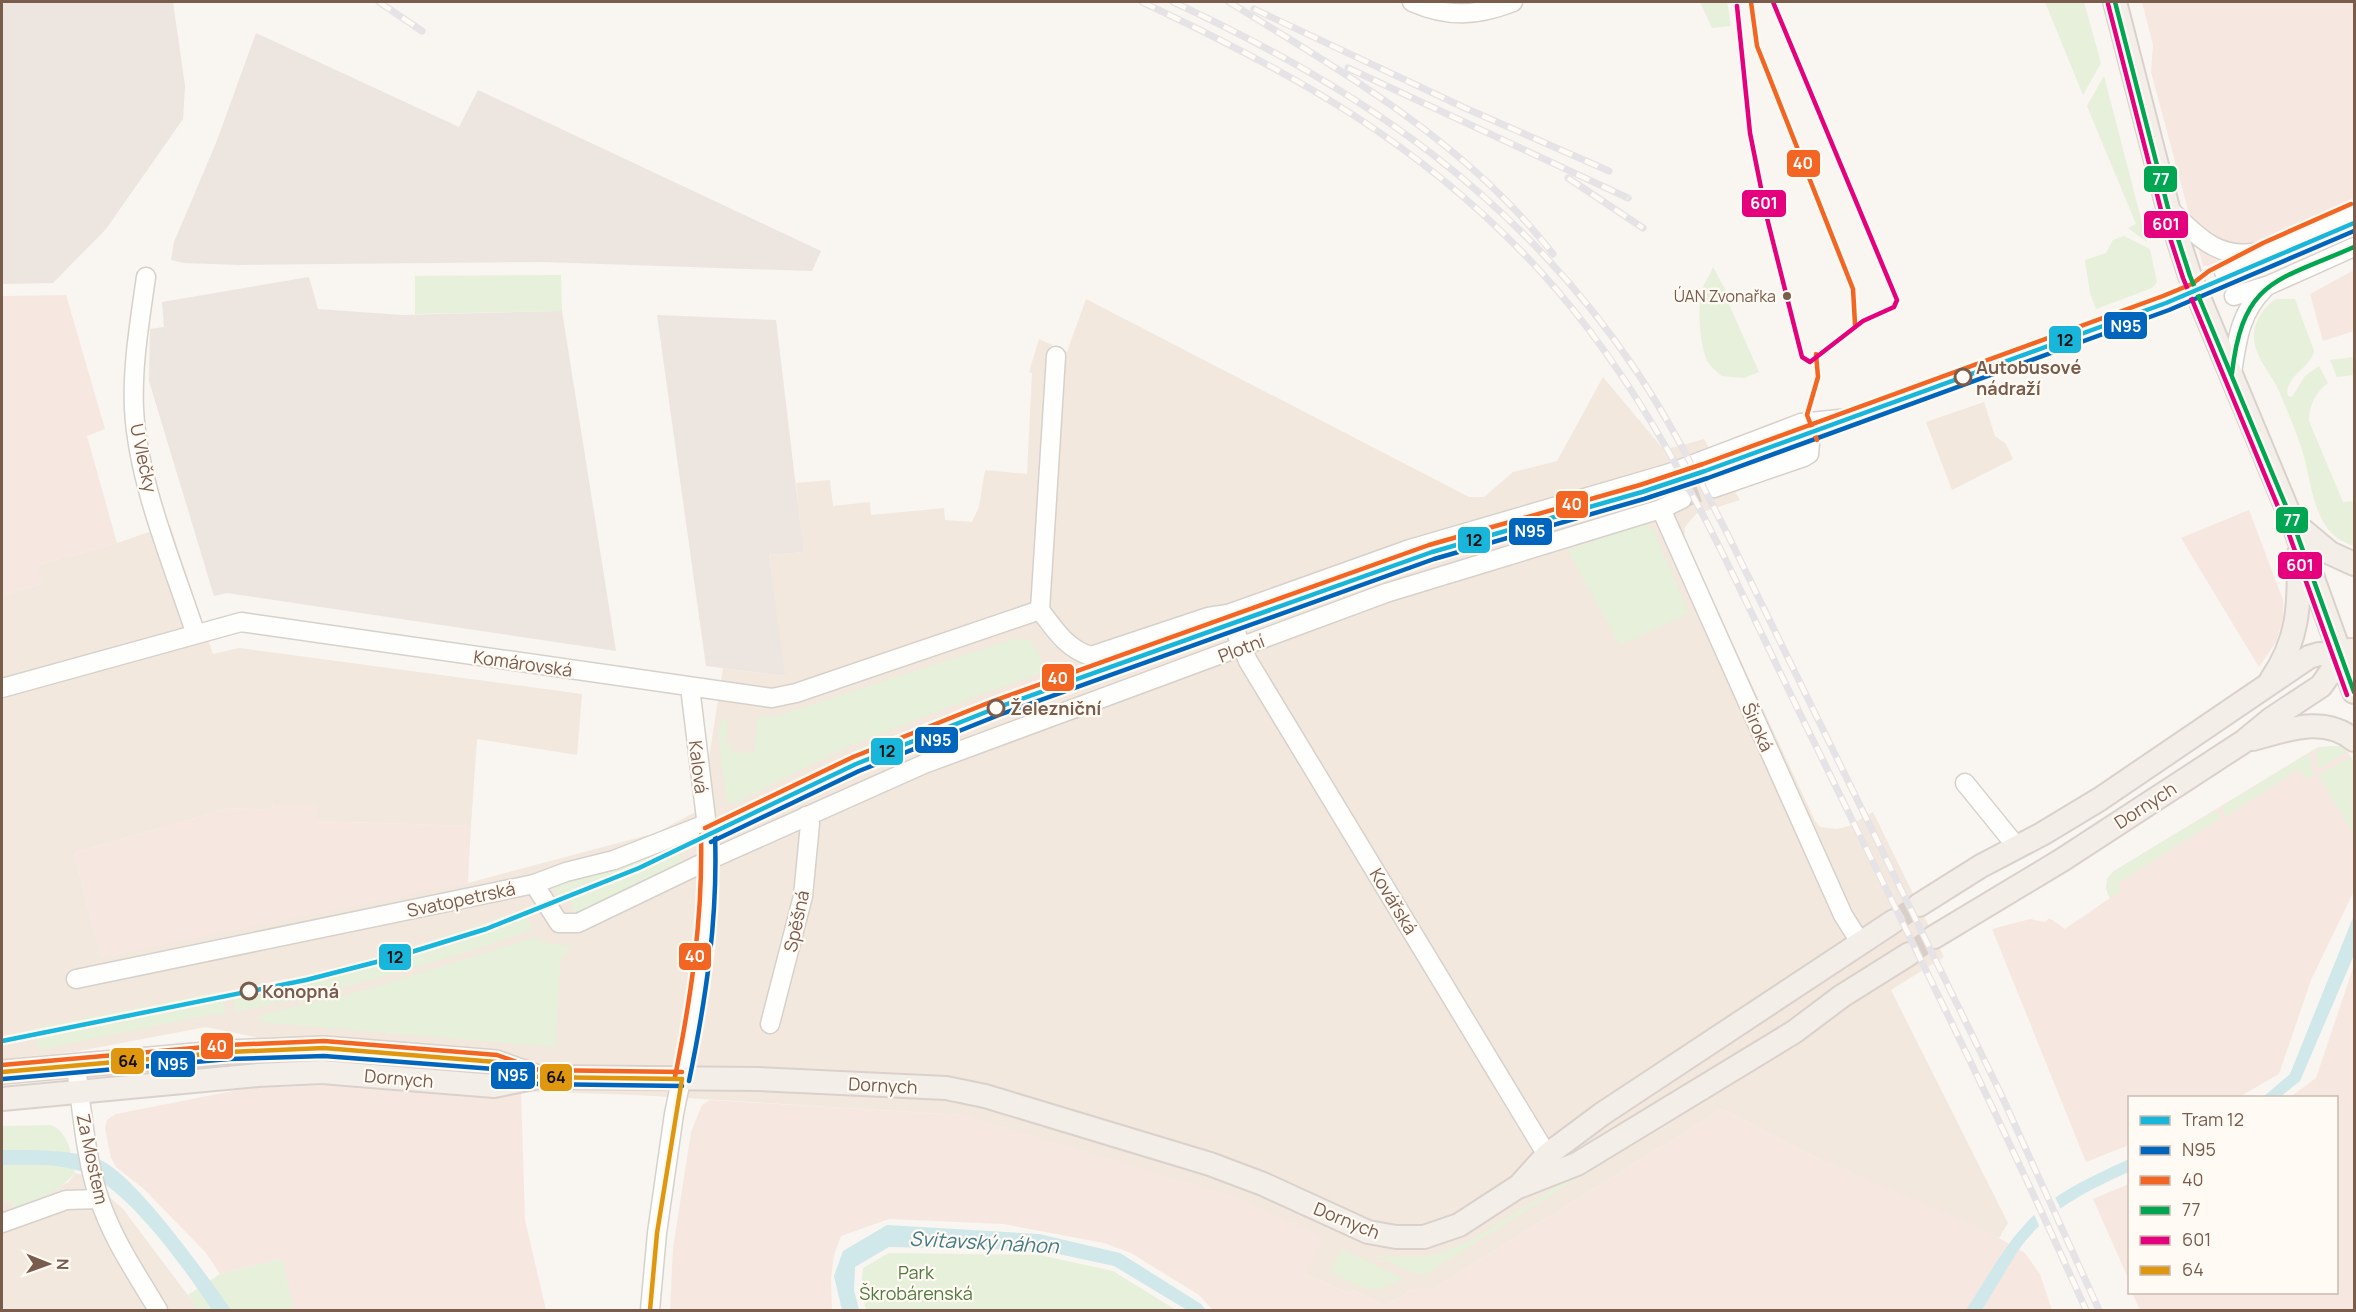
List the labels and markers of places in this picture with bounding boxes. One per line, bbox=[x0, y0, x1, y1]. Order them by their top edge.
place label: ÚAN Zvonařka bbox=[1674, 285, 1776, 307]
marker: ÚAN Zvonařka bbox=[1781, 290, 1793, 302]
place label: Autobusové nádraží bbox=[1976, 355, 2082, 400]
marker: Autobusové nádraží bbox=[1954, 368, 1972, 386]
place label: Železniční bbox=[1010, 696, 1101, 720]
marker: Železniční bbox=[987, 699, 1005, 717]
place label: Konopná bbox=[262, 979, 339, 1003]
marker: Konopná bbox=[240, 982, 258, 1000]

